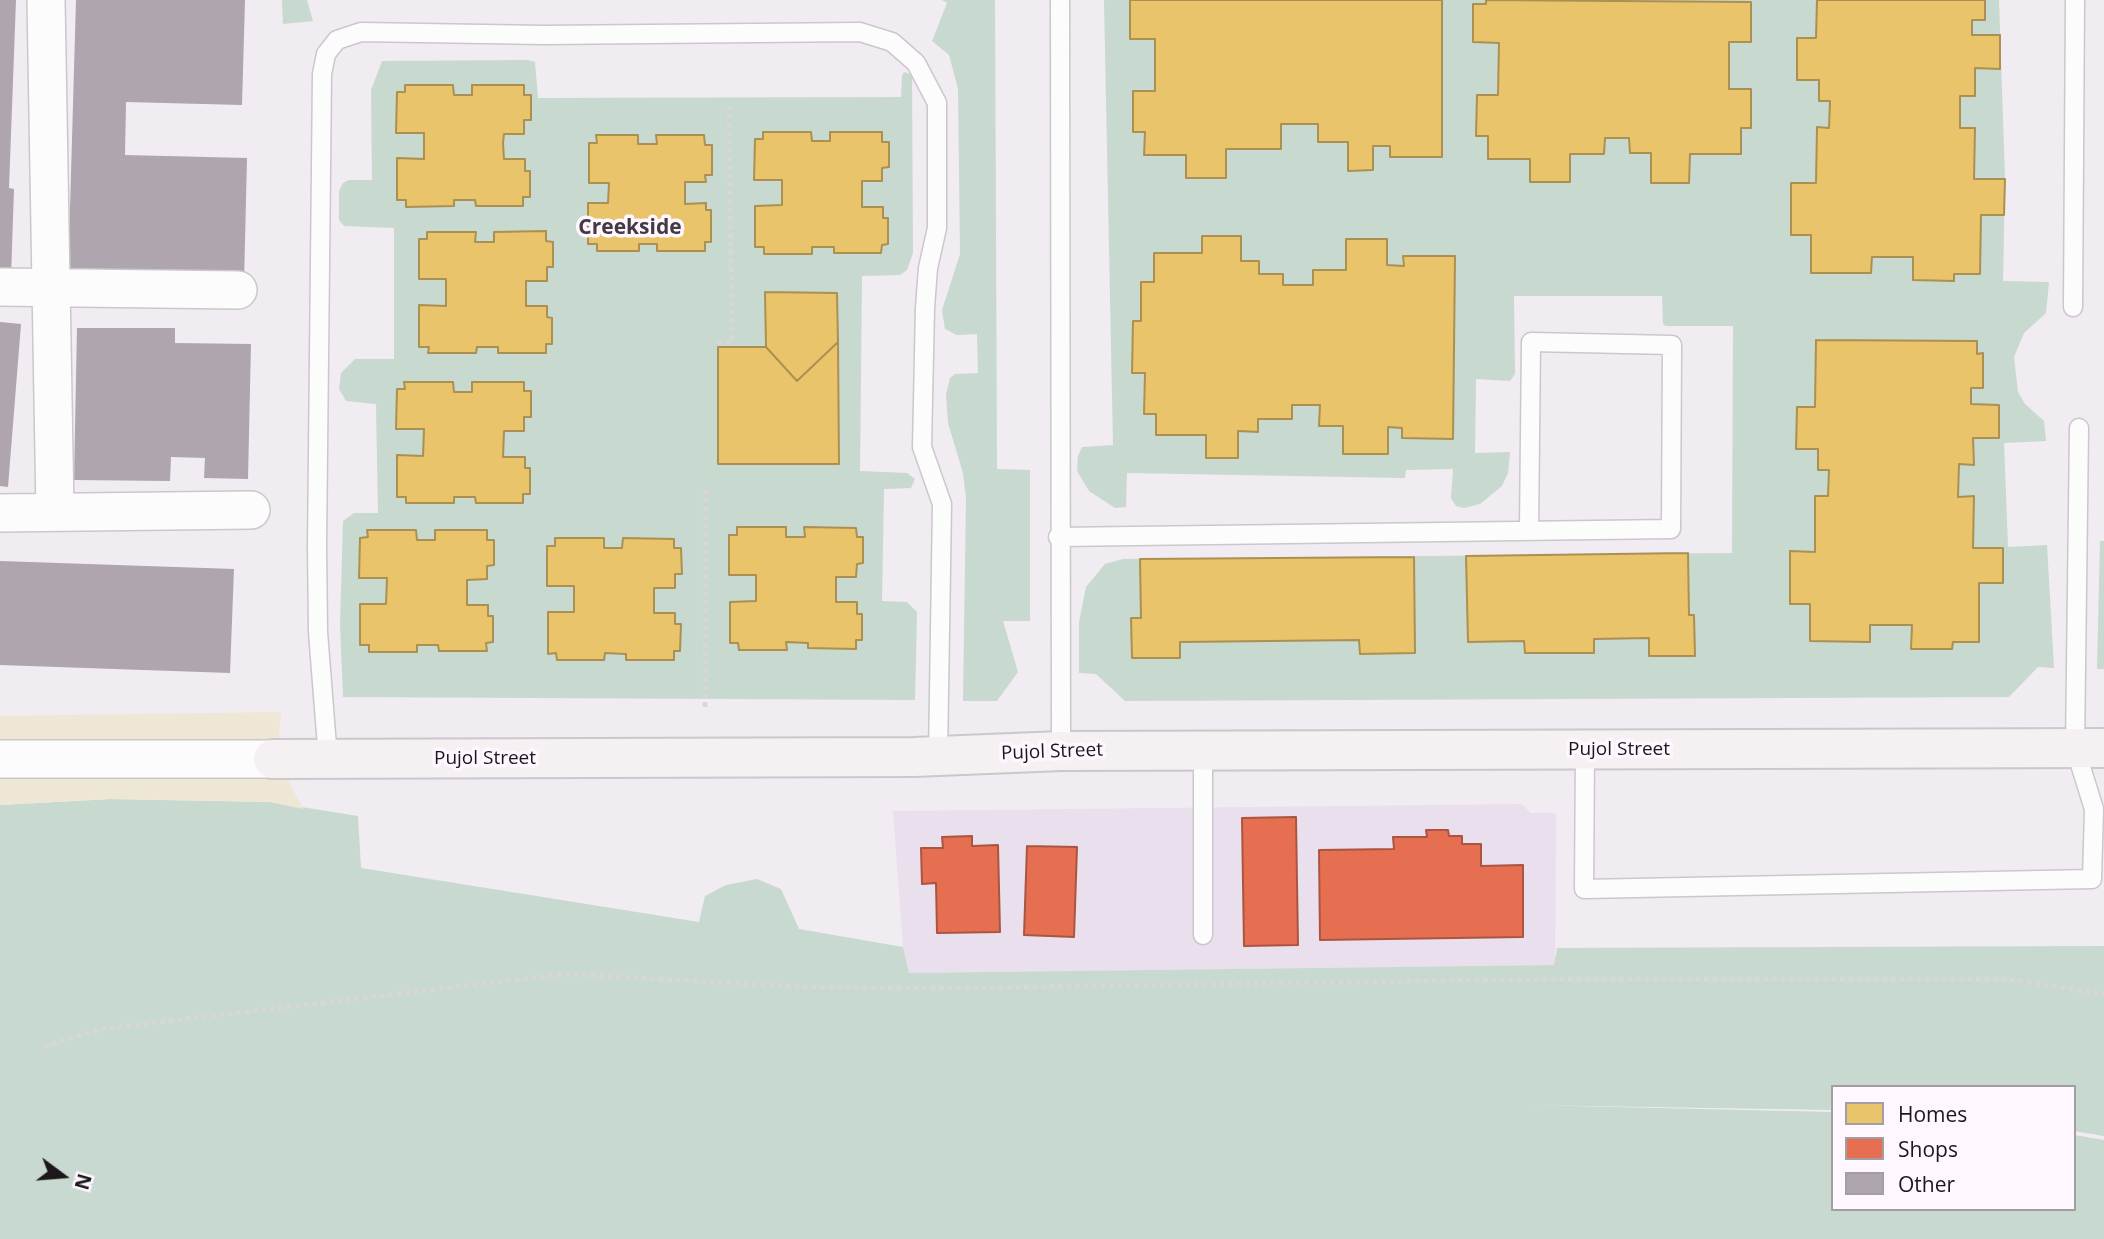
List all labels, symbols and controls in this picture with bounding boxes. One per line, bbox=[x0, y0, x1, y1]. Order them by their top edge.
district label: Creekside bbox=[578, 215, 682, 241]
street label: Pujol Street bbox=[1001, 739, 1103, 765]
street label: Pujol Street bbox=[1568, 739, 1670, 761]
street label: Pujol Street bbox=[434, 748, 536, 770]
legend bbox=[1831, 1085, 2076, 1211]
text: Homes bbox=[1898, 1100, 1967, 1128]
text: Shops bbox=[1898, 1135, 1958, 1163]
north arrow bbox=[28, 1141, 98, 1211]
text: Other bbox=[1898, 1170, 1955, 1198]
text: N bbox=[69, 1171, 98, 1193]

